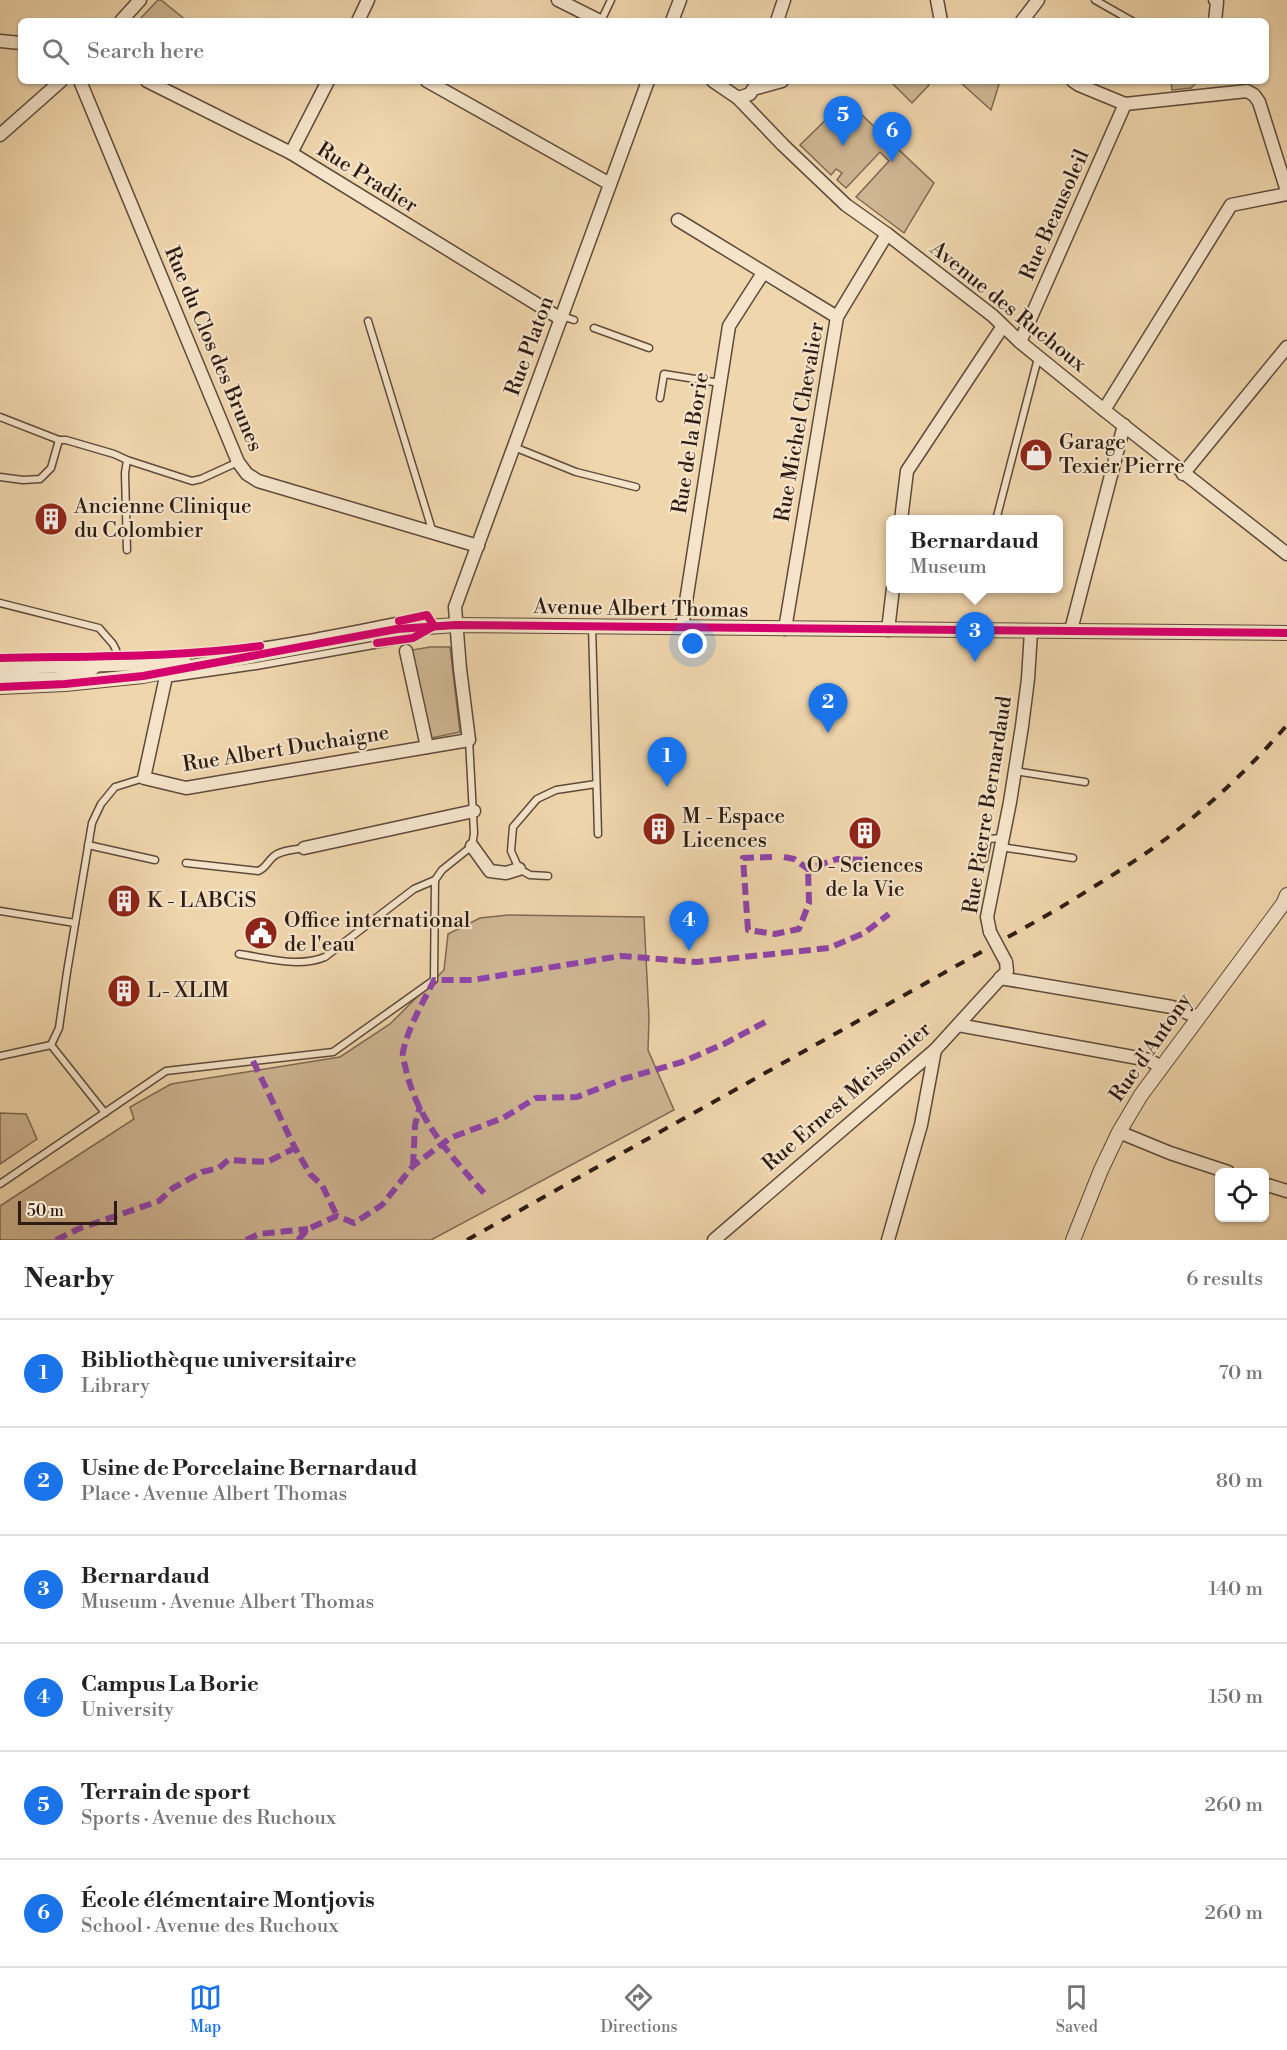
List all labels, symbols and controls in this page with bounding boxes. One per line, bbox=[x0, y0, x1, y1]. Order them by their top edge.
search box bbox=[18, 18, 1269, 84]
icon: search bbox=[39, 35, 72, 68]
text: Search here bbox=[87, 38, 204, 65]
pin: 5 bbox=[824, 96, 862, 146]
pin: 6 bbox=[872, 112, 912, 162]
street label: Rue Pradier bbox=[312, 137, 422, 219]
street label: Rue Beausoleil bbox=[1015, 146, 1095, 284]
street label: Avenue des Ruchoux bbox=[924, 235, 1092, 378]
street label: Rue du Clos des Brunes bbox=[158, 242, 268, 456]
street label: Rue Platon bbox=[500, 292, 560, 399]
street label: Rue Michel Chevalier bbox=[770, 320, 830, 524]
street label: Rue de la Borie bbox=[667, 370, 715, 516]
place label: Garage Texier Pierre bbox=[1059, 430, 1185, 480]
shop icon: Garage Texier Pierre bbox=[1018, 437, 1054, 473]
place label: Ancienne Clinique du Colombier bbox=[73, 494, 252, 544]
building icon: Ancienne Clinique du Colombier bbox=[33, 501, 69, 537]
popup bbox=[886, 515, 1063, 593]
text: Bernardaud bbox=[910, 528, 1039, 555]
text: Museum bbox=[910, 555, 987, 580]
street label: Avenue Albert Thomas bbox=[532, 594, 749, 624]
pin: 3 bbox=[956, 612, 994, 662]
your location bbox=[678, 629, 707, 658]
pin: 2 bbox=[808, 684, 848, 733]
street label: Rue Pierre Bernardaud bbox=[958, 694, 1018, 916]
street label: Rue Albert Duchaigne bbox=[181, 720, 391, 778]
pin: 1 bbox=[648, 738, 686, 787]
place label: M - Espace Licences bbox=[682, 804, 785, 854]
building icon: M - Espace Licences bbox=[641, 811, 677, 847]
building icon: O - Sciences de la Vie bbox=[847, 815, 883, 851]
place label: O - Sciences de la Vie bbox=[807, 853, 923, 903]
building icon: K - LABCiS bbox=[106, 883, 142, 919]
place label: K - LABCiS bbox=[147, 888, 257, 914]
pin: 4 bbox=[670, 902, 708, 951]
place label: Office international de l'eau bbox=[284, 908, 470, 958]
public building icon: Office international de l'eau bbox=[243, 915, 279, 951]
building icon: L- XLIM bbox=[106, 973, 142, 1009]
place label: L- XLIM bbox=[147, 978, 229, 1004]
street label: Rue d'Antony bbox=[1104, 988, 1198, 1107]
street label: Rue Ernest Meissonier bbox=[757, 1017, 937, 1177]
map controls bbox=[1215, 1168, 1269, 1222]
button: locate bbox=[1215, 1168, 1269, 1222]
scale bar bbox=[18, 1198, 117, 1226]
text: 50 m bbox=[27, 1201, 64, 1221]
text: Nearby bbox=[24, 1263, 114, 1295]
text: 6 results bbox=[1186, 1267, 1263, 1292]
text: Bibliothèque universitaire bbox=[81, 1347, 357, 1374]
text: 1 bbox=[39, 1361, 48, 1386]
text: 70 m bbox=[1219, 1361, 1263, 1386]
text: Library bbox=[81, 1374, 150, 1399]
text: Usine de Porcelaine Bernardaud bbox=[81, 1455, 418, 1482]
text: 2 bbox=[37, 1469, 50, 1494]
text: 80 m bbox=[1216, 1469, 1263, 1494]
text: Place · Avenue Albert Thomas bbox=[81, 1482, 347, 1507]
text: Bernardaud bbox=[81, 1563, 210, 1590]
text: 3 bbox=[37, 1577, 50, 1602]
text: 140 m bbox=[1208, 1577, 1263, 1602]
text: Museum · Avenue Albert Thomas bbox=[81, 1590, 374, 1615]
text: Campus La Borie bbox=[81, 1671, 259, 1698]
text: 4 bbox=[37, 1685, 50, 1710]
text: 150 m bbox=[1208, 1685, 1263, 1710]
text: University bbox=[81, 1698, 174, 1723]
text: Terrain de sport bbox=[81, 1779, 250, 1806]
text: 5 bbox=[37, 1793, 50, 1818]
text: 260 m bbox=[1205, 1793, 1263, 1818]
text: Sports · Avenue des Ruchoux bbox=[81, 1806, 336, 1831]
text: École élémentaire Montjovis bbox=[81, 1887, 375, 1914]
text: 6 bbox=[37, 1901, 50, 1926]
text: 260 m bbox=[1205, 1901, 1263, 1926]
text: School · Avenue des Ruchoux bbox=[81, 1914, 339, 1939]
tab: Map bbox=[189, 1981, 222, 2037]
tab: Directions bbox=[600, 1981, 678, 2037]
tab: Saved bbox=[1056, 1981, 1098, 2037]

